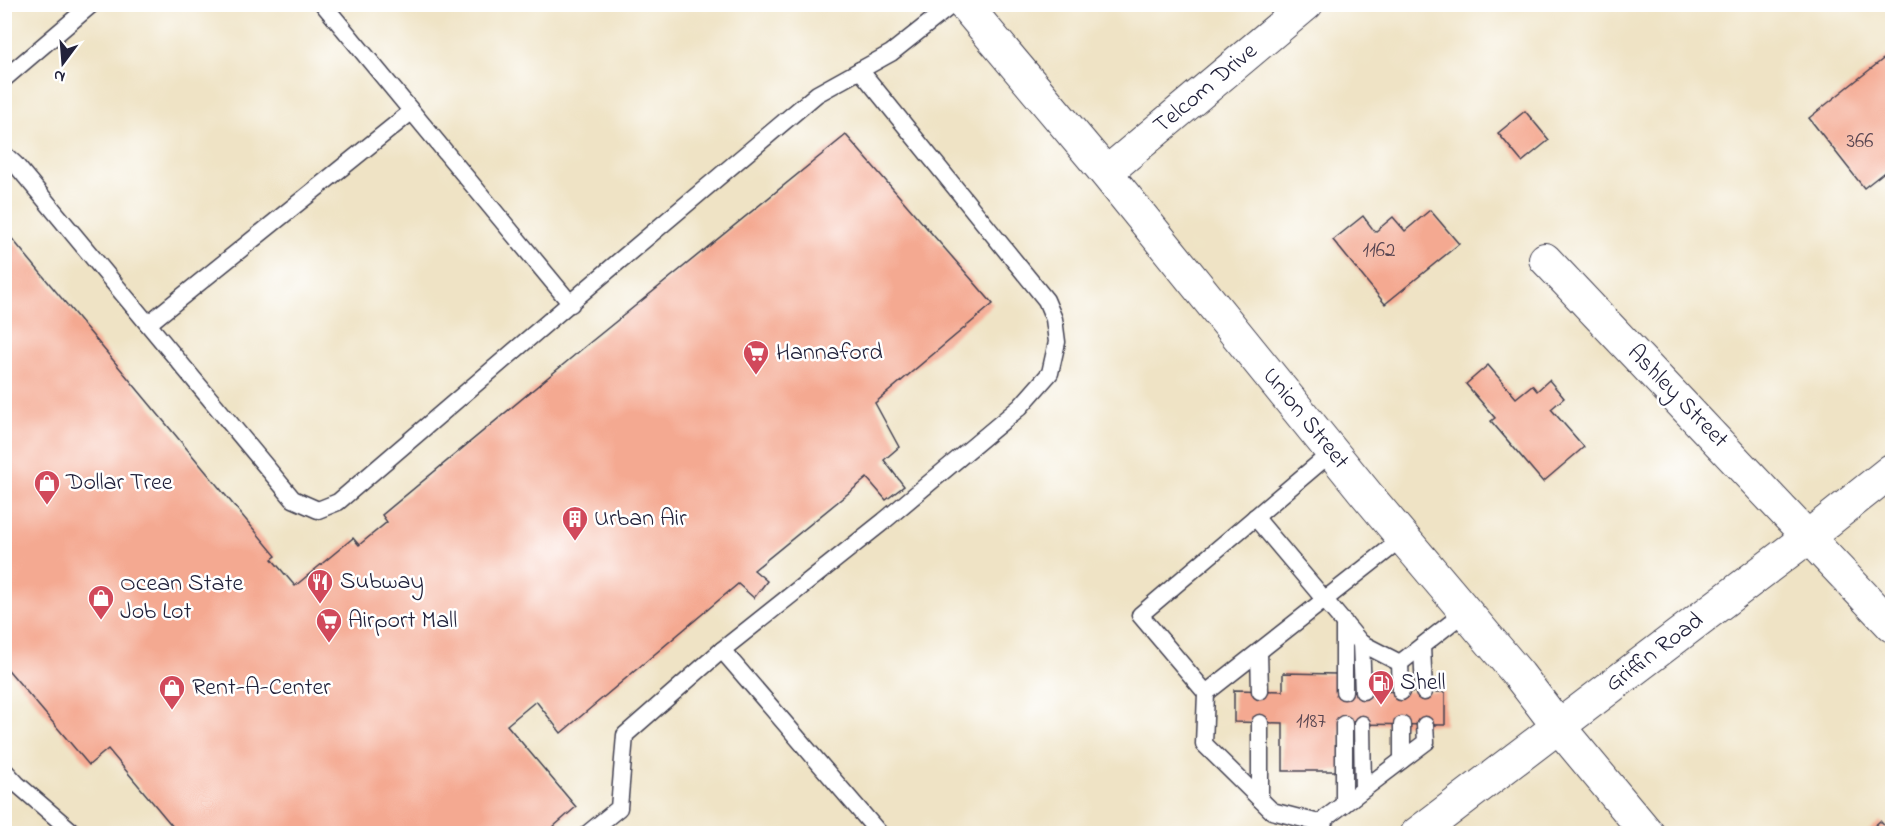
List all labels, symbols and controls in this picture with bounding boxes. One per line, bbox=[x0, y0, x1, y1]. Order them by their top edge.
north arrow bbox=[33, 33, 93, 93]
street label: Telcom Drive bbox=[1146, 35, 1266, 143]
text: N bbox=[51, 62, 68, 89]
house number: 366 bbox=[1846, 127, 1874, 157]
house number: 1162 bbox=[1362, 236, 1396, 266]
place label: Hannaford bbox=[776, 336, 883, 371]
street label: Ashley Street bbox=[1617, 337, 1736, 458]
supermarket icon: Hannaford bbox=[741, 338, 771, 376]
street label: Union Street bbox=[1253, 361, 1357, 477]
place label: Dollar Tree bbox=[65, 466, 173, 501]
shop icon: Dollar Tree bbox=[32, 468, 62, 506]
place label: Urban Air bbox=[594, 502, 687, 537]
building icon: Urban Air bbox=[560, 504, 590, 542]
place label: Subway bbox=[340, 565, 424, 601]
place label: Ocean State Job Lot bbox=[120, 567, 243, 630]
restaurant icon: Subway bbox=[305, 567, 335, 605]
shop icon: Ocean State Job Lot bbox=[86, 583, 116, 621]
place label: Airport Mall bbox=[348, 604, 457, 639]
street label: Griffin Road bbox=[1598, 604, 1712, 702]
supermarket icon: Airport Mall bbox=[314, 606, 344, 644]
place label: Shell bbox=[1400, 666, 1446, 701]
fuel station icon: Shell bbox=[1366, 668, 1396, 706]
place label: Rent-A-Center bbox=[192, 671, 331, 706]
shop icon: Rent-A-Center bbox=[157, 673, 187, 711]
house number: 1187 bbox=[1296, 707, 1326, 737]

